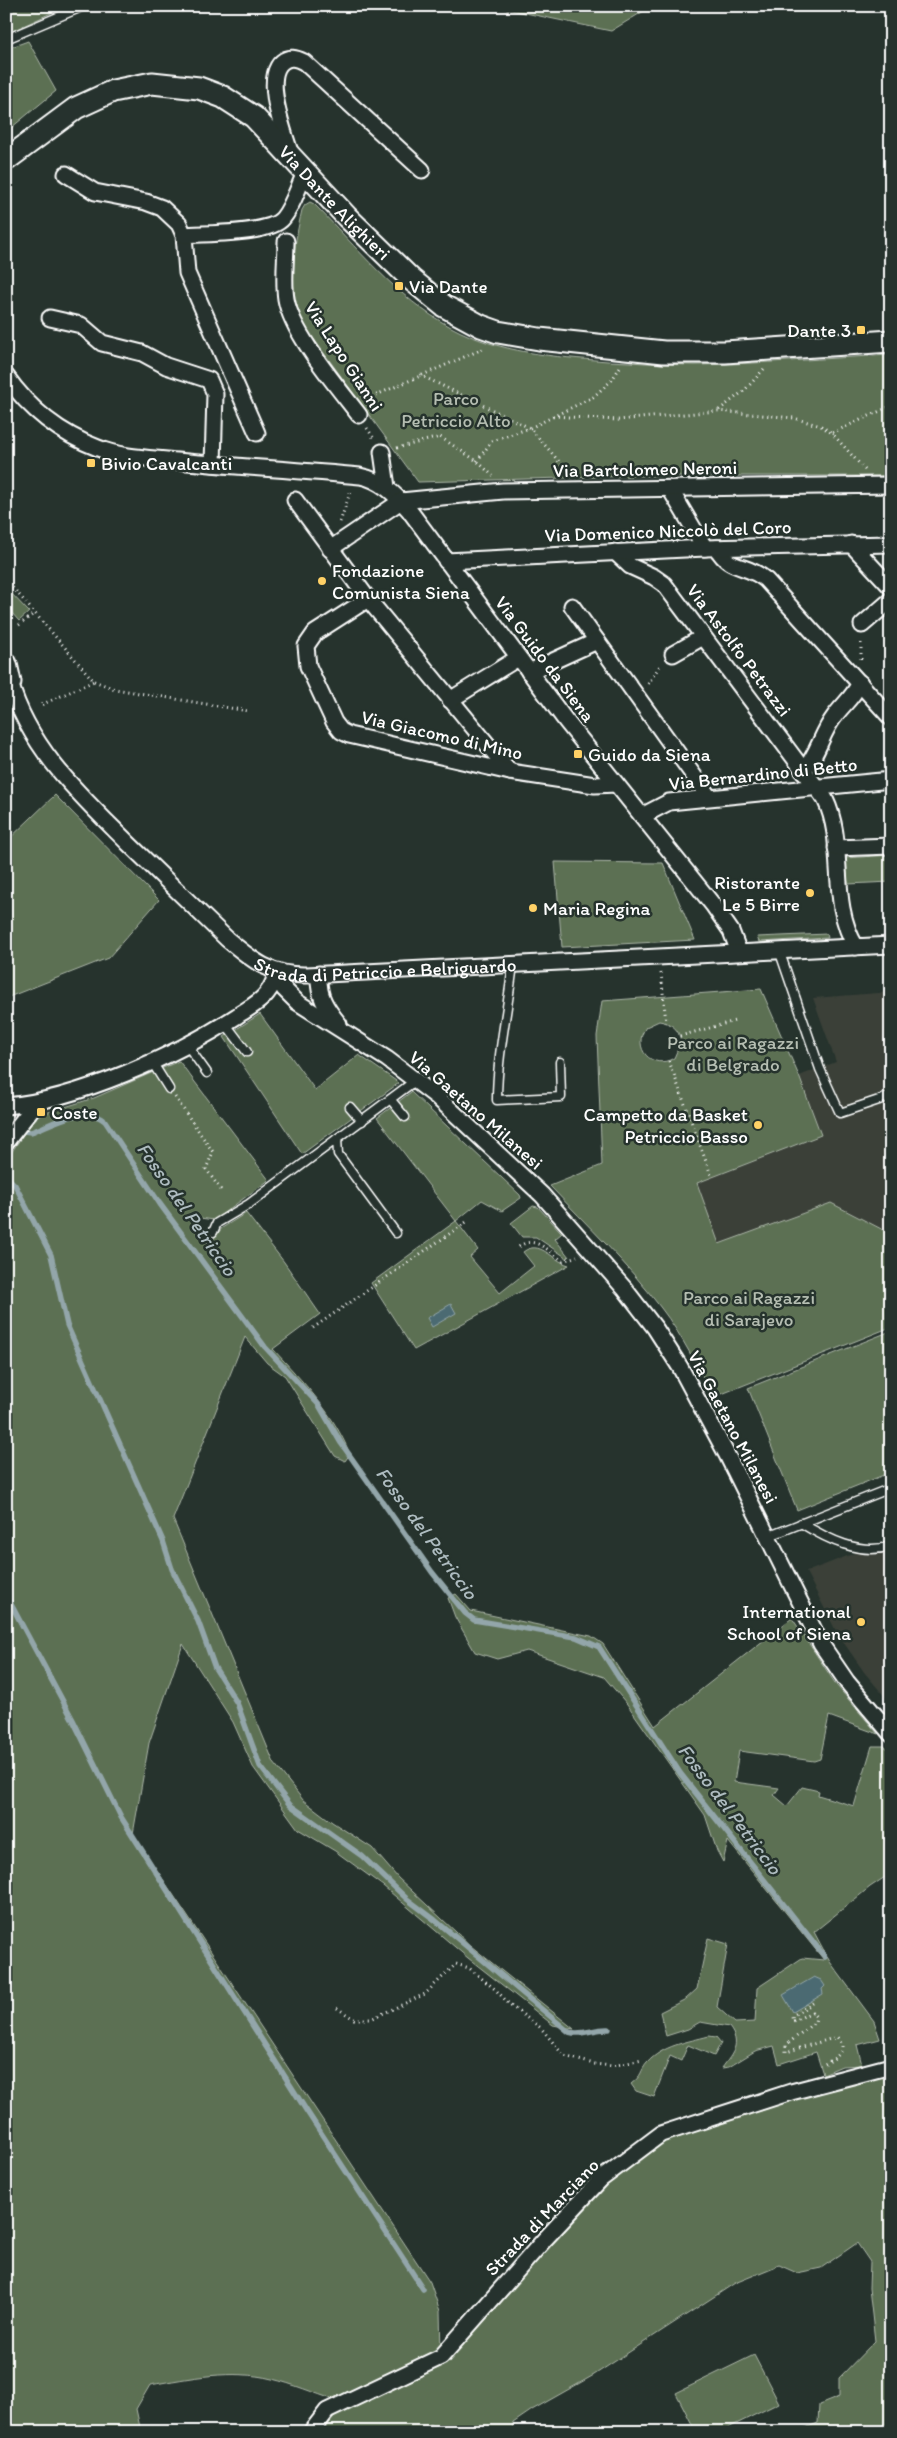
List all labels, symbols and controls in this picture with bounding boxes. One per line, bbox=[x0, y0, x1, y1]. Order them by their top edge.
street label: Via Dante Alighieri bbox=[274, 140, 396, 265]
place label: Via Dante bbox=[409, 275, 487, 298]
marker: Via Dante bbox=[393, 280, 405, 292]
street label: Via Lapo Gianni bbox=[300, 297, 388, 415]
place label: Dante 3 bbox=[787, 319, 851, 342]
marker: Dante 3 bbox=[855, 324, 867, 336]
park label: Parco Petriccio Alto bbox=[401, 387, 511, 432]
place label: Bivio Cavalcanti bbox=[101, 452, 232, 475]
street label: Via Bartolomeo Neroni bbox=[553, 456, 737, 482]
marker: Bivio Cavalcanti bbox=[85, 457, 97, 469]
street label: Via Domenico Niccolò del Coro bbox=[544, 515, 792, 547]
place label: Fondazione Comunista Siena bbox=[332, 559, 470, 604]
marker: Fondazione Comunista Siena bbox=[316, 575, 328, 587]
street label: Via Astolfo Petrazzi bbox=[682, 579, 796, 721]
street label: Via Guido da Siena bbox=[490, 591, 600, 727]
street label: Via Giacomo di Mino bbox=[359, 705, 525, 765]
place label: Guido da Siena bbox=[588, 743, 711, 766]
marker: Guido da Siena bbox=[572, 748, 584, 760]
street label: Via Bernardino di Betto bbox=[668, 753, 858, 795]
place label: Ristorante Le 5 Birre bbox=[714, 871, 800, 916]
marker: Ristorante Le 5 Birre bbox=[804, 887, 816, 899]
place label: Maria Regina bbox=[543, 897, 651, 920]
marker: Maria Regina bbox=[527, 902, 539, 914]
street label: Strada di Petriccio e Belriguardo bbox=[250, 951, 517, 987]
park label: Parco ai Ragazzi di Belgrado bbox=[667, 1031, 799, 1076]
street label: Via Gaetano Milanesi bbox=[404, 1046, 548, 1174]
place label: Coste bbox=[51, 1101, 98, 1124]
place label: Campetto da Basket Petriccio Basso bbox=[583, 1103, 748, 1148]
marker: Coste bbox=[35, 1106, 47, 1118]
marker: Campetto da Basket Petriccio Basso bbox=[752, 1119, 764, 1131]
water label: Fosso del Petriccio bbox=[132, 1138, 242, 1281]
park label: Parco ai Ragazzi di Sarajevo bbox=[683, 1286, 815, 1331]
street label: Via Gaetano Milanesi bbox=[683, 1347, 783, 1507]
water label: Fosso del Petriccio bbox=[371, 1462, 484, 1604]
place label: International School of Siena bbox=[727, 1600, 852, 1645]
marker: International School of Siena bbox=[855, 1616, 867, 1628]
water label: Fosso del Petriccio bbox=[673, 1739, 787, 1880]
street label: Strada di Marciano bbox=[480, 2153, 604, 2281]

